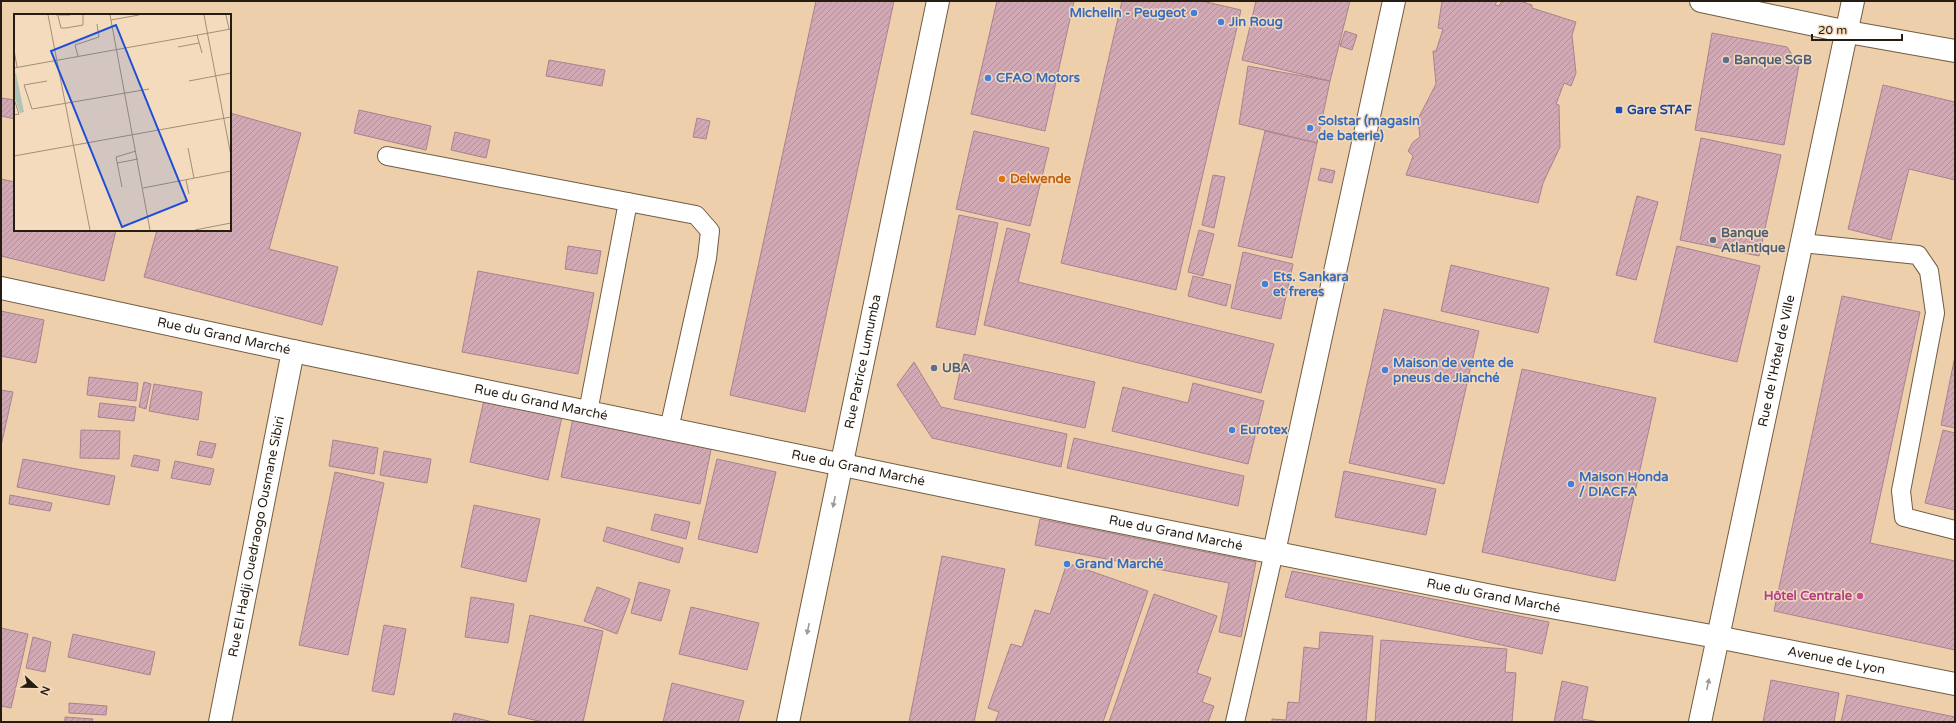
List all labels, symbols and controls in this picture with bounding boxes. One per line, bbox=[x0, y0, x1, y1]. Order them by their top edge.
place label: Michelin - Peugeot bbox=[1069, 5, 1186, 21]
marker: Michelin - Peugeot bbox=[1189, 8, 1199, 18]
inset map bbox=[14, 14, 231, 231]
place label: Jin Roug bbox=[1228, 14, 1283, 30]
scale bar bbox=[1812, 16, 1902, 42]
marker: Jin Roug bbox=[1216, 17, 1226, 27]
text: 20 m bbox=[1818, 23, 1847, 37]
place label: Banque SGB bbox=[1734, 52, 1812, 68]
marker: Banque SGB bbox=[1721, 55, 1731, 65]
place label: CFAO Motors bbox=[996, 70, 1080, 86]
marker: CFAO Motors bbox=[983, 73, 993, 83]
place label: Gare STAF bbox=[1627, 102, 1692, 118]
marker: Gare STAF bbox=[1614, 105, 1624, 115]
place label: Solstar (magasin de baterie) bbox=[1318, 113, 1420, 144]
marker: Solstar (magasin de baterie) bbox=[1305, 123, 1315, 133]
place label: Delwende bbox=[1010, 171, 1072, 187]
marker: Delwende bbox=[997, 174, 1007, 184]
place label: Banque Atlantique bbox=[1721, 225, 1786, 256]
marker: Banque Atlantique bbox=[1708, 235, 1718, 245]
place label: Ets. Sankara et freres bbox=[1273, 269, 1349, 300]
marker: Ets. Sankara et freres bbox=[1260, 279, 1270, 289]
street label: Rue Patrice Lumumba bbox=[841, 293, 885, 430]
street label: Rue de l'Hôtel de Ville bbox=[1755, 294, 1798, 428]
street label: Rue du Grand Marché bbox=[156, 314, 292, 358]
place label: Maison de vente de pneus de Jianché bbox=[1393, 355, 1514, 386]
place label: UBA bbox=[942, 360, 971, 376]
marker: UBA bbox=[929, 363, 939, 373]
marker: Maison de vente de pneus de Jianché bbox=[1380, 365, 1390, 375]
street label: Rue du Grand Marché bbox=[473, 381, 609, 424]
street label: Rue El Hadji Ouedraogo Ousmane Sibiri bbox=[225, 415, 288, 658]
place label: Eurotex bbox=[1240, 422, 1288, 438]
marker: Eurotex bbox=[1227, 425, 1237, 435]
street label: Rue du Grand Marché bbox=[790, 446, 926, 490]
place label: Maison Honda / DIACFA bbox=[1579, 469, 1669, 500]
marker: Maison Honda / DIACFA bbox=[1566, 479, 1576, 489]
one-way arrow bbox=[831, 496, 837, 508]
street label: Rue du Grand Marché bbox=[1107, 512, 1244, 554]
place label: Grand Marché bbox=[1075, 556, 1164, 572]
marker: Grand Marché bbox=[1062, 559, 1072, 569]
street label: Rue du Grand Marché bbox=[1425, 575, 1562, 617]
place label: Hôtel Centrale bbox=[1764, 588, 1853, 604]
marker: Hôtel Centrale bbox=[1855, 591, 1865, 601]
one-way arrow bbox=[804, 623, 810, 635]
street label: Avenue de Lyon bbox=[1786, 643, 1887, 678]
north arrow bbox=[16, 667, 56, 707]
one-way arrow bbox=[1705, 678, 1711, 690]
text: N bbox=[37, 684, 52, 697]

